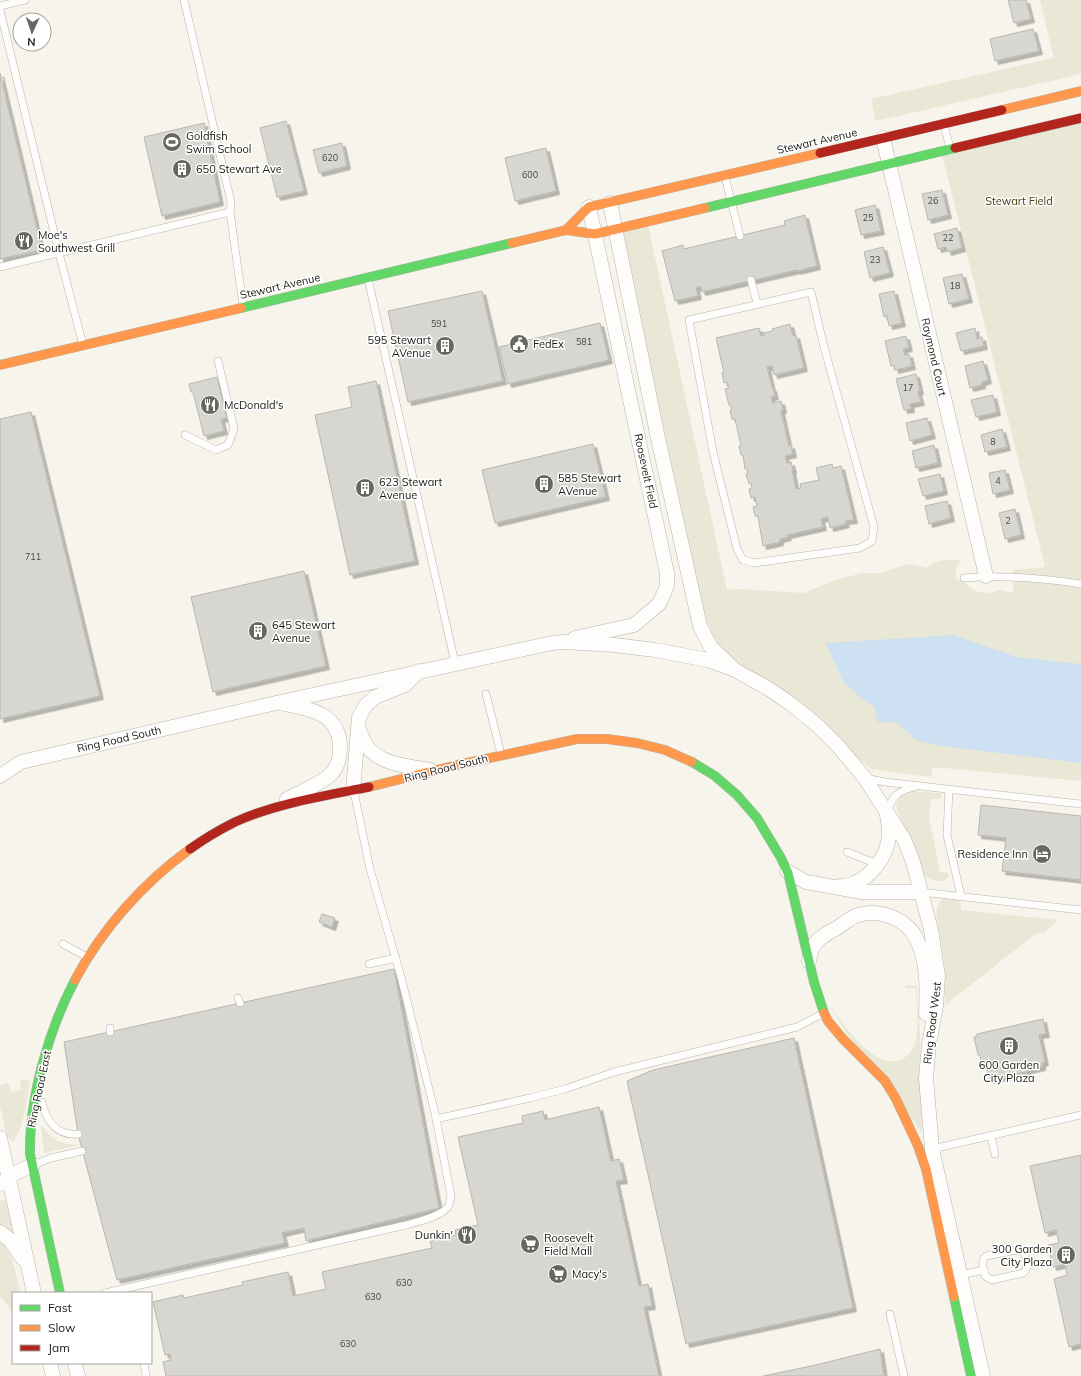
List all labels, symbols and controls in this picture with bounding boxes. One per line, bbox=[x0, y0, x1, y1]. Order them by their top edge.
north arrow bbox=[12, 12, 52, 52]
text: N bbox=[27, 35, 36, 49]
street label: Stewart Avenue bbox=[776, 125, 858, 157]
place label: Goldfish Swim School bbox=[186, 129, 251, 156]
sports icon: Goldfish Swim School bbox=[161, 131, 183, 153]
house number: 620 bbox=[322, 152, 338, 163]
building icon: 650 Stewart Ave bbox=[171, 158, 193, 180]
place label: 650 Stewart Ave bbox=[196, 162, 282, 176]
house number: 600 bbox=[522, 169, 538, 180]
park label: Stewart Field bbox=[985, 194, 1053, 208]
house number: 26 bbox=[928, 195, 938, 206]
house number: 25 bbox=[863, 212, 874, 223]
place label: Moe's Southwest Grill bbox=[38, 228, 115, 255]
restaurant icon: Moe's Southwest Grill bbox=[13, 230, 35, 252]
house number: 22 bbox=[943, 232, 953, 243]
house number: 23 bbox=[870, 254, 880, 265]
street label: Stewart Avenue bbox=[239, 270, 321, 302]
house number: 18 bbox=[950, 280, 960, 291]
street label: Raymond Court bbox=[918, 317, 950, 398]
house number: 591 bbox=[431, 318, 447, 329]
place label: 595 Stewart AVenue bbox=[368, 333, 431, 360]
public building icon: FedEx bbox=[508, 333, 530, 355]
building icon: 595 Stewart AVenue bbox=[434, 335, 456, 357]
house number: 581 bbox=[576, 336, 592, 347]
place label: FedEx bbox=[533, 337, 564, 351]
house number: 17 bbox=[903, 382, 913, 393]
restaurant icon: McDonald's bbox=[199, 394, 221, 416]
place label: McDonald's bbox=[224, 398, 284, 412]
street label: Roosevelt Field bbox=[631, 432, 661, 510]
house number: 8 bbox=[990, 436, 996, 447]
place label: 585 Stewart AVenue bbox=[558, 471, 622, 498]
building icon: 585 Stewart AVenue bbox=[533, 473, 555, 495]
place label: 623 Stewart Avenue bbox=[379, 475, 443, 502]
house number: 4 bbox=[995, 475, 1001, 486]
building icon: 623 Stewart Avenue bbox=[354, 477, 376, 499]
house number: 2 bbox=[1005, 515, 1011, 526]
house number: 711 bbox=[25, 551, 41, 562]
place label: 645 Stewart Avenue bbox=[272, 618, 336, 645]
building icon: 645 Stewart Avenue bbox=[247, 620, 269, 642]
street label: Ring Road South bbox=[76, 723, 162, 755]
street label: Ring Road South bbox=[403, 751, 489, 785]
hotel icon: Residence Inn bbox=[1031, 843, 1053, 865]
place label: Residence Inn bbox=[957, 847, 1028, 861]
street label: Ring Road West bbox=[920, 981, 944, 1065]
building icon: 600 Garden City Plaza bbox=[998, 1035, 1020, 1057]
street label: Ring Road East bbox=[24, 1049, 54, 1129]
place label: 600 Garden City Plaza bbox=[979, 1058, 1039, 1085]
restaurant icon: Dunkin' bbox=[456, 1224, 478, 1246]
place label: Dunkin' bbox=[415, 1228, 453, 1242]
place label: Roosevelt Field Mall bbox=[544, 1231, 594, 1258]
supermarket icon: Roosevelt Field Mall bbox=[519, 1233, 541, 1255]
place label: 300 Garden City Plaza bbox=[992, 1242, 1052, 1269]
building icon: 300 Garden City Plaza bbox=[1055, 1244, 1077, 1266]
supermarket icon: Macy's bbox=[547, 1263, 569, 1285]
place label: Macy's bbox=[572, 1267, 607, 1281]
house number: 630 bbox=[396, 1277, 412, 1288]
house number: 630 bbox=[365, 1291, 381, 1302]
legend bbox=[12, 1292, 152, 1364]
text: Fast bbox=[48, 1300, 72, 1315]
text: Slow bbox=[48, 1320, 76, 1335]
house number: 630 bbox=[340, 1338, 356, 1349]
text: Jam bbox=[48, 1340, 70, 1355]

